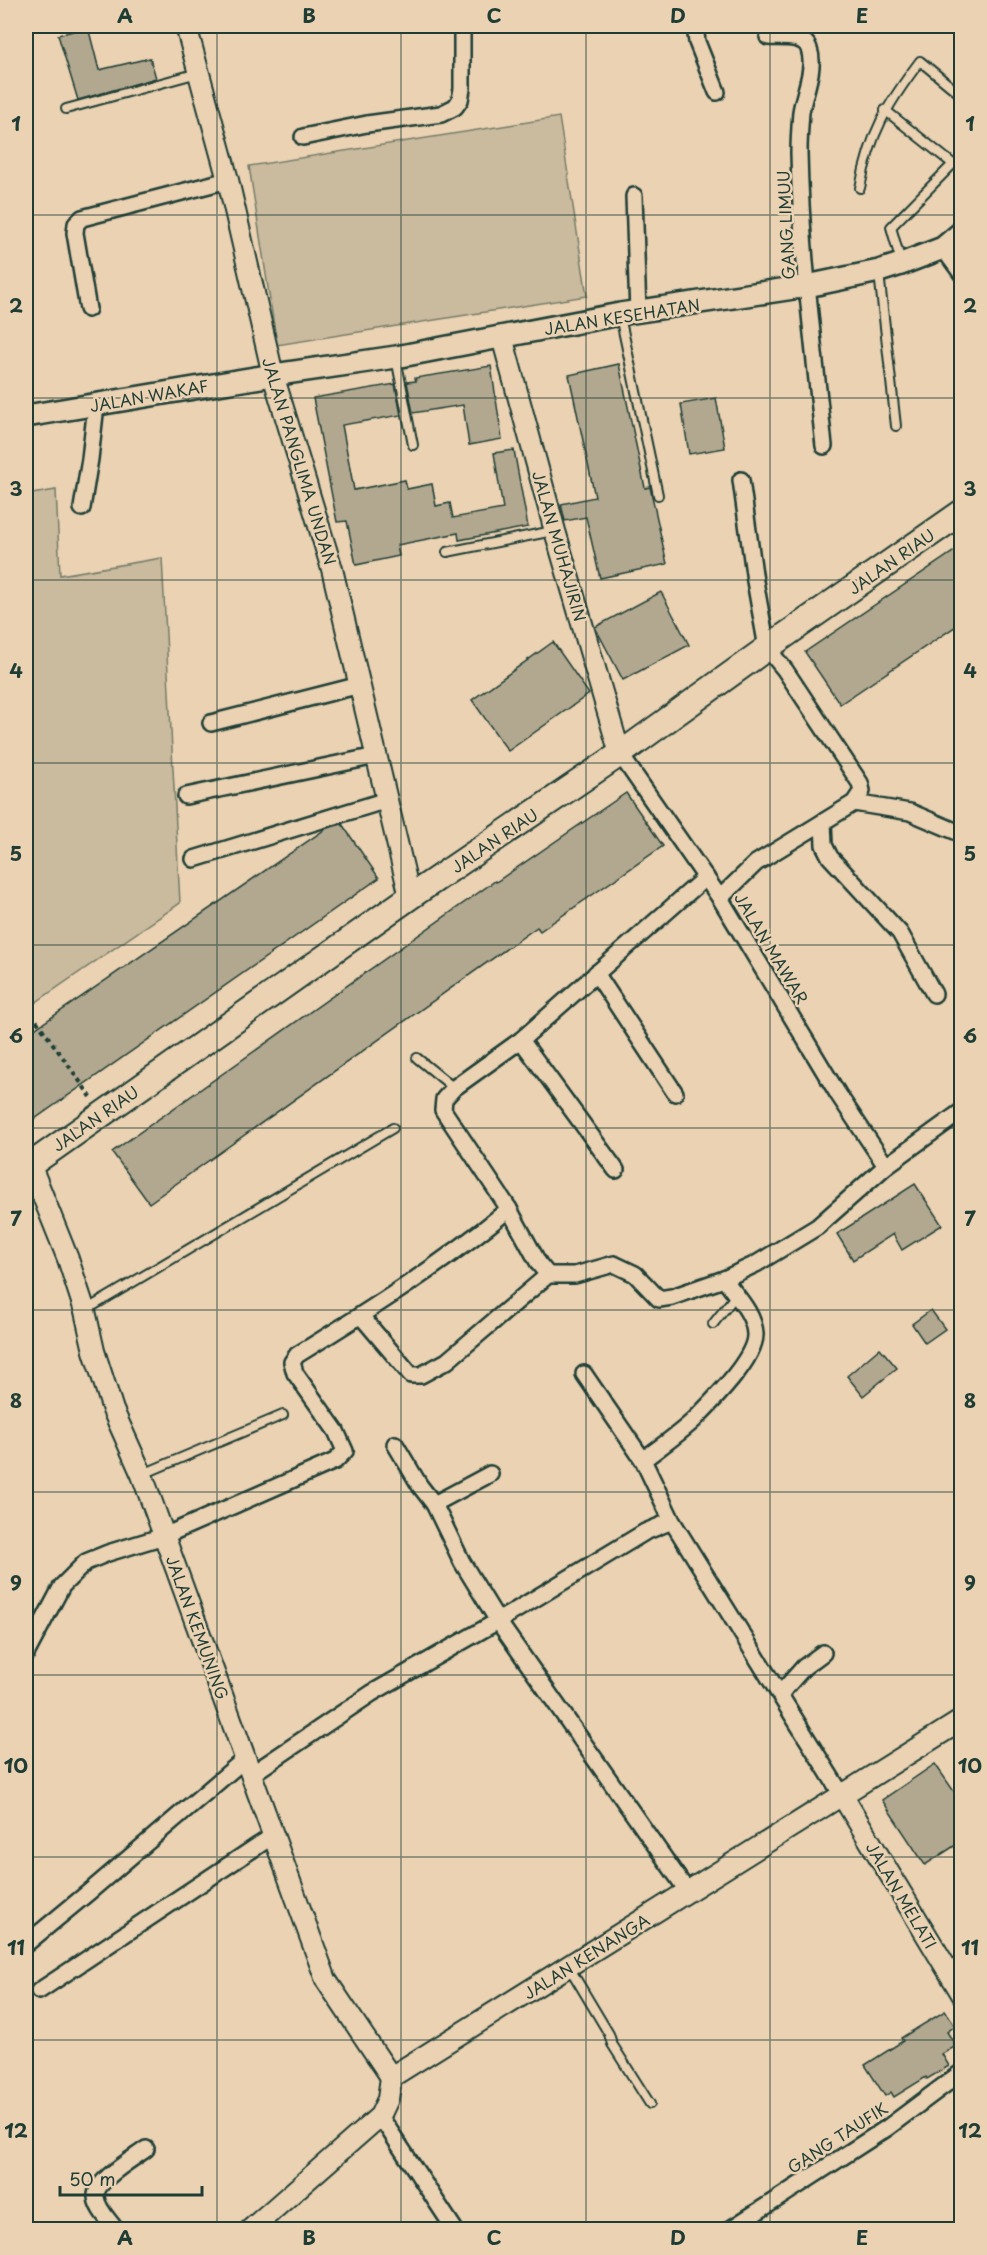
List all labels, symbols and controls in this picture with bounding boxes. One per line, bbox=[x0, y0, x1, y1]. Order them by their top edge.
text: A bbox=[117, 0, 133, 30]
text: B bbox=[302, 0, 316, 30]
text: C bbox=[486, 0, 502, 30]
text: D bbox=[670, 0, 686, 30]
text: E bbox=[856, 0, 868, 30]
text: 1 bbox=[11, 108, 21, 138]
text: 1 bbox=[965, 108, 975, 138]
street label: GANG LIMUU bbox=[770, 170, 800, 280]
text: 2 bbox=[9, 290, 23, 320]
text: 2 bbox=[963, 290, 977, 320]
street label: JALAN KESEHATAN bbox=[542, 292, 702, 340]
street label: JALAN PANGLIMA UNDAN bbox=[257, 354, 343, 568]
street label: JALAN WAKAF bbox=[88, 373, 210, 417]
street label: JALAN MUHAJIRIN bbox=[527, 468, 593, 624]
text: 3 bbox=[9, 473, 23, 503]
text: 3 bbox=[963, 473, 977, 503]
street label: JALAN RIAU bbox=[843, 522, 939, 600]
text: 4 bbox=[9, 655, 23, 685]
text: 4 bbox=[963, 655, 977, 685]
street label: JALAN RIAU bbox=[446, 802, 542, 878]
text: 5 bbox=[10, 838, 22, 868]
text: 5 bbox=[964, 838, 976, 868]
street label: JALAN MAWAR bbox=[729, 888, 815, 1008]
text: 6 bbox=[9, 1020, 23, 1050]
text: 6 bbox=[963, 1020, 977, 1050]
street label: JALAN RIAU bbox=[47, 1079, 143, 1157]
text: 7 bbox=[10, 1203, 22, 1233]
text: 7 bbox=[964, 1203, 976, 1233]
text: 8 bbox=[10, 1385, 22, 1415]
text: 8 bbox=[964, 1385, 976, 1415]
street label: JALAN KEMUNING bbox=[161, 1552, 235, 1702]
text: 9 bbox=[10, 1567, 22, 1597]
text: 9 bbox=[964, 1567, 976, 1597]
text: 10 bbox=[4, 1750, 28, 1780]
text: 10 bbox=[958, 1750, 982, 1780]
street label: JALAN MELATI bbox=[861, 1837, 943, 1953]
street label: JALAN KENANGA bbox=[518, 1907, 654, 2005]
text: 11 bbox=[7, 1932, 25, 1962]
text: 11 bbox=[961, 1932, 979, 1962]
street label: GANG TAUFIK bbox=[782, 2096, 892, 2178]
text: 12 bbox=[4, 2115, 28, 2145]
text: 12 bbox=[958, 2115, 982, 2145]
scale bar bbox=[60, 2159, 202, 2197]
text: 50 m bbox=[69, 2165, 116, 2192]
text: A bbox=[117, 2222, 133, 2252]
text: B bbox=[302, 2222, 316, 2252]
text: C bbox=[486, 2222, 502, 2252]
text: D bbox=[670, 2222, 686, 2252]
text: E bbox=[856, 2222, 868, 2252]

